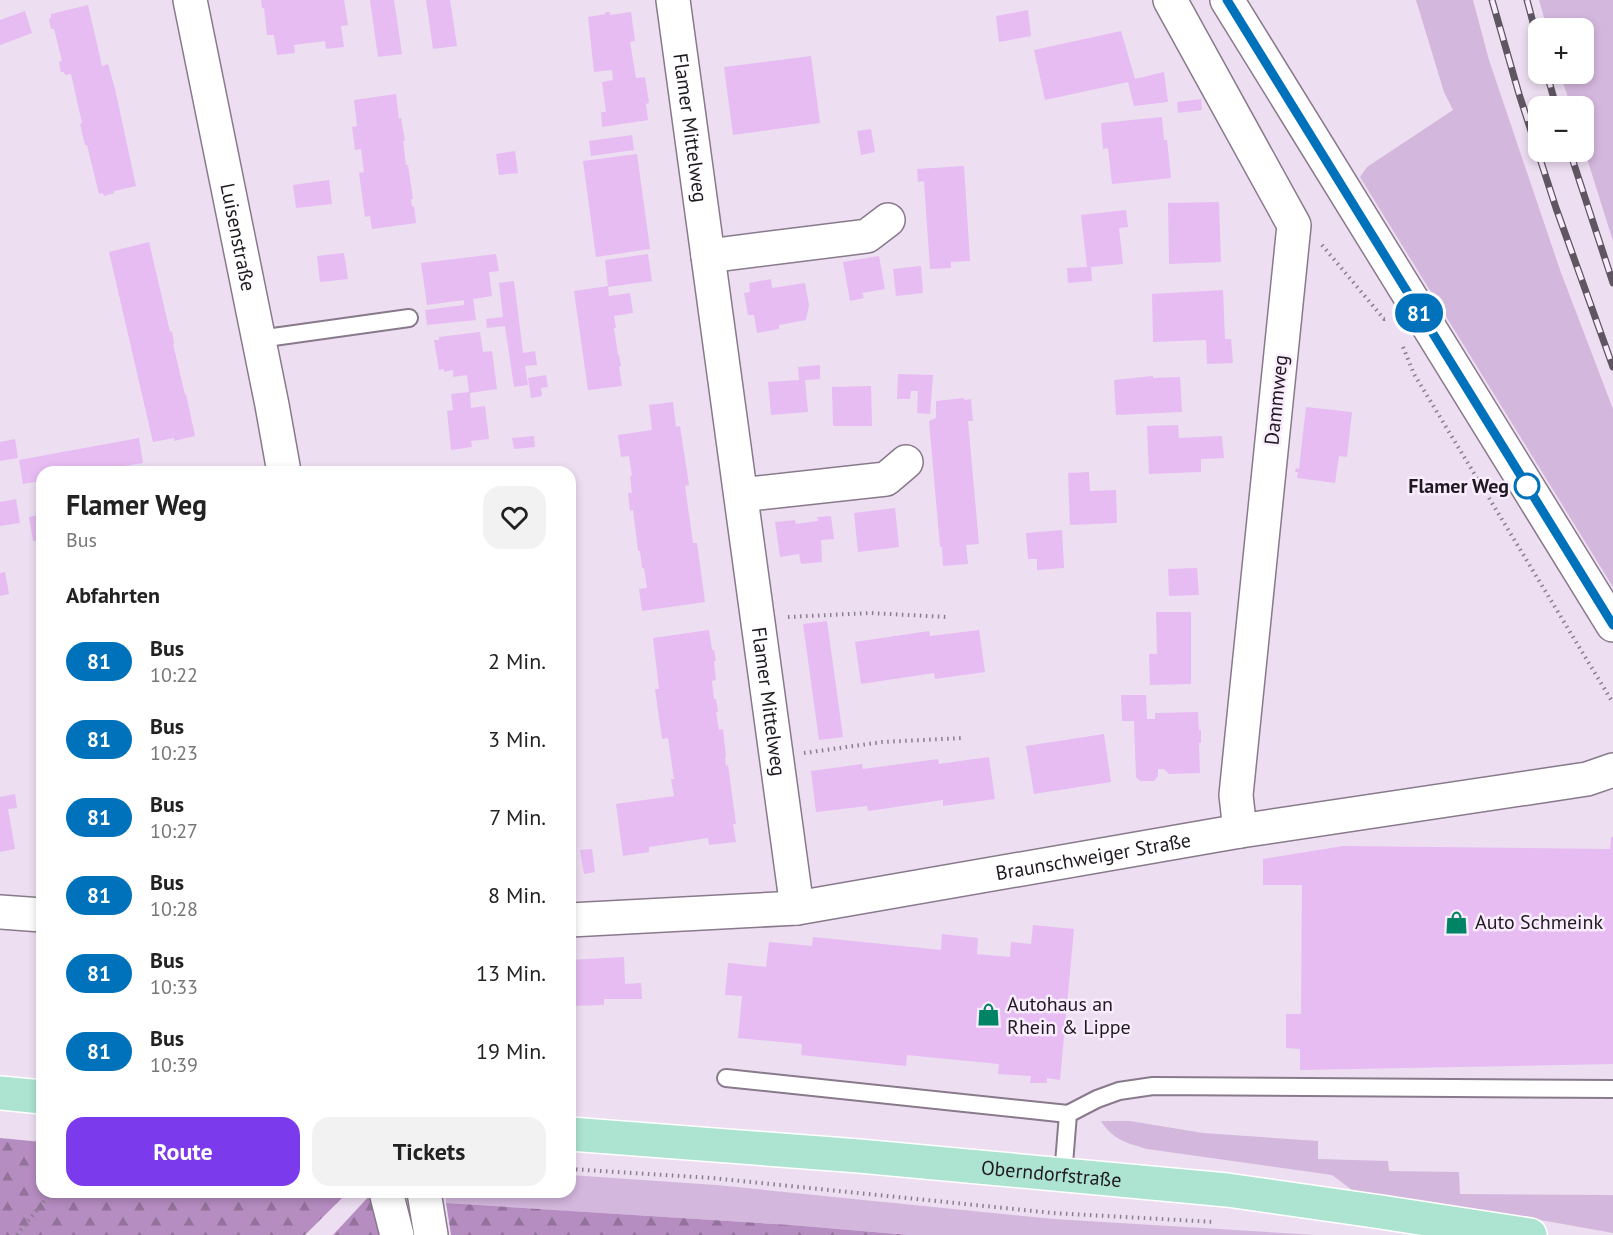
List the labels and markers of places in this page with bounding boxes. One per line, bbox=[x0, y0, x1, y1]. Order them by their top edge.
place label: Flamer Weg bbox=[1408, 473, 1509, 499]
marker: Flamer Weg bbox=[1514, 473, 1540, 499]
shop icon: Auto Schmeink bbox=[1444, 909, 1470, 935]
place label: Auto Schmeink bbox=[1475, 909, 1603, 935]
place label: Autohaus an Rhein & Lippe bbox=[1007, 991, 1131, 1040]
shop icon: Autohaus an Rhein & Lippe bbox=[976, 1002, 1002, 1028]

